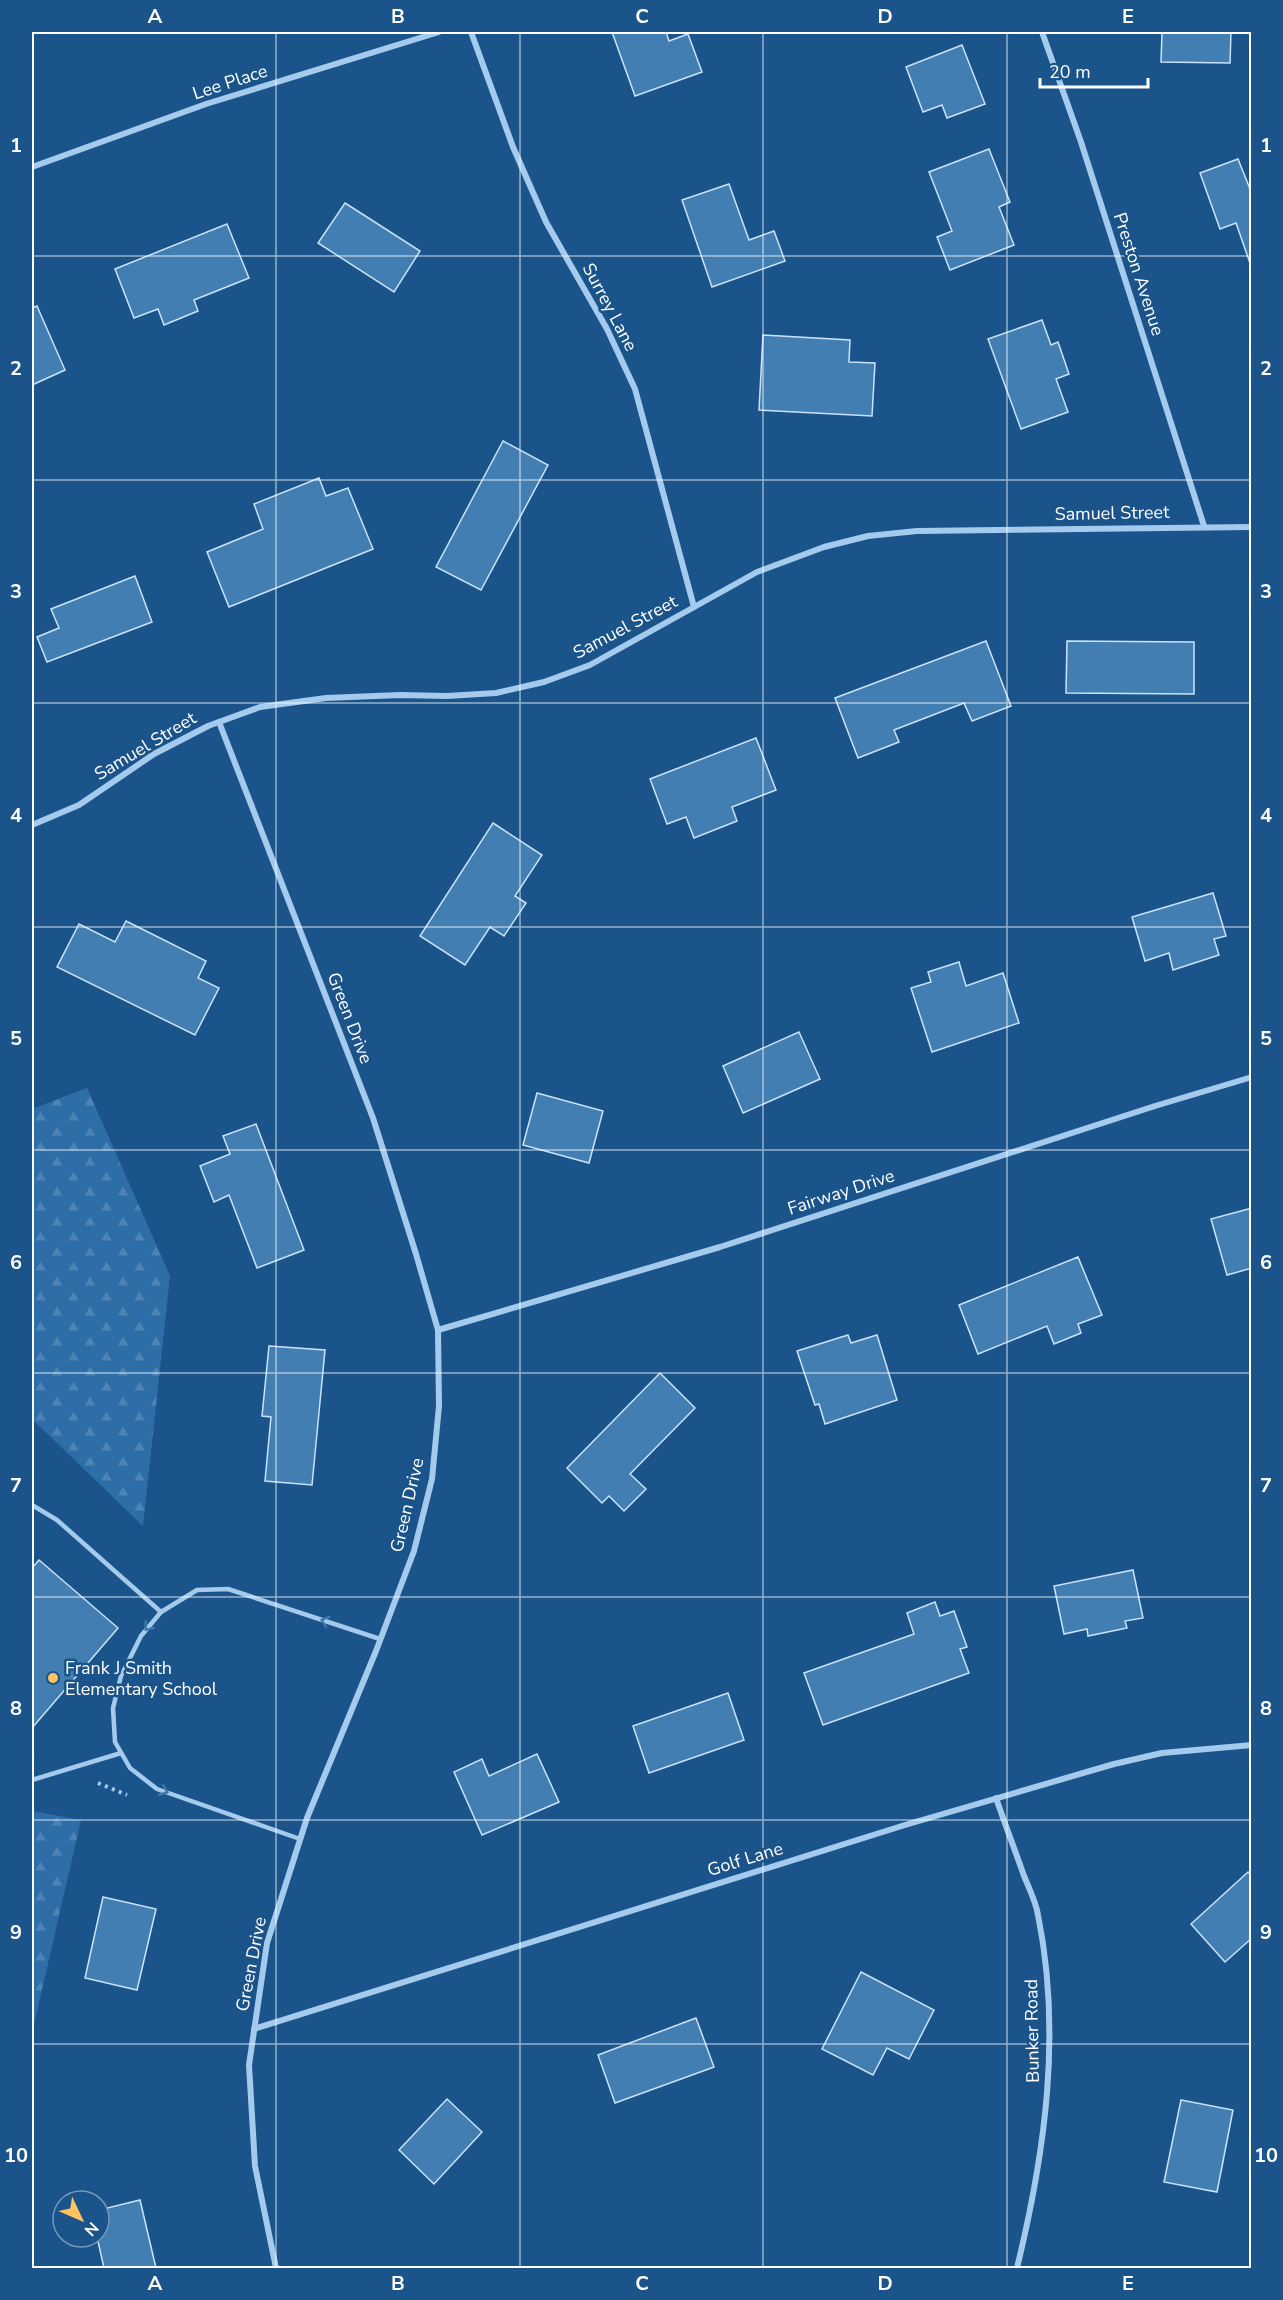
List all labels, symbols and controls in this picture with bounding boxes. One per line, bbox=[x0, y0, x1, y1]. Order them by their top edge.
text: A bbox=[148, 3, 163, 30]
text: B bbox=[391, 3, 405, 30]
text: C bbox=[635, 3, 649, 30]
text: D bbox=[877, 3, 893, 30]
text: E bbox=[1122, 3, 1134, 30]
scale bar bbox=[1040, 51, 1148, 89]
street label: Lee Place bbox=[189, 59, 271, 105]
text: 20 m bbox=[1049, 60, 1091, 84]
text: 1 bbox=[10, 132, 22, 159]
text: 1 bbox=[1260, 132, 1272, 159]
street label: Preston Avenue bbox=[1108, 209, 1170, 339]
street label: Surrey Lane bbox=[577, 259, 643, 355]
text: 2 bbox=[10, 355, 22, 382]
text: 2 bbox=[1260, 355, 1272, 382]
street label: Samuel Street bbox=[1054, 500, 1170, 526]
text: 3 bbox=[10, 578, 22, 605]
text: 3 bbox=[1260, 578, 1272, 605]
street label: Samuel Street bbox=[569, 589, 682, 665]
street label: Samuel Street bbox=[90, 706, 201, 786]
text: 4 bbox=[10, 802, 22, 829]
text: 4 bbox=[1260, 802, 1272, 829]
street label: Green Drive bbox=[322, 969, 378, 1067]
text: 5 bbox=[10, 1025, 22, 1052]
text: 5 bbox=[1260, 1025, 1272, 1052]
street label: Fairway Drive bbox=[784, 1163, 898, 1221]
text: 6 bbox=[10, 1249, 22, 1276]
text: 6 bbox=[1260, 1249, 1272, 1276]
street label: Green Drive bbox=[384, 1455, 430, 1555]
text: 7 bbox=[10, 1472, 22, 1499]
text: 7 bbox=[1260, 1472, 1272, 1499]
one-way arrow bbox=[320, 1615, 331, 1628]
one-way arrow bbox=[145, 1620, 156, 1631]
place label: Frank J Smith Elementary School bbox=[65, 1656, 218, 1701]
marker: Frank J Smith Elementary School bbox=[46, 1671, 60, 1685]
text: 8 bbox=[10, 1695, 22, 1722]
text: 8 bbox=[1260, 1695, 1272, 1722]
one-way arrow bbox=[157, 1784, 168, 1796]
street label: Golf Lane bbox=[704, 1836, 786, 1882]
street label: Green Drive bbox=[230, 1915, 272, 2013]
text: 9 bbox=[10, 1919, 22, 1946]
text: 9 bbox=[1260, 1919, 1272, 1946]
street label: Bunker Road bbox=[1019, 1979, 1045, 2083]
text: 10 bbox=[4, 2142, 28, 2169]
text: 10 bbox=[1254, 2142, 1278, 2169]
north arrow bbox=[51, 2189, 111, 2249]
text: N bbox=[79, 2217, 103, 2241]
text: A bbox=[148, 2270, 163, 2297]
text: B bbox=[391, 2270, 405, 2297]
text: C bbox=[635, 2270, 649, 2297]
text: D bbox=[877, 2270, 893, 2297]
text: E bbox=[1122, 2270, 1134, 2297]

